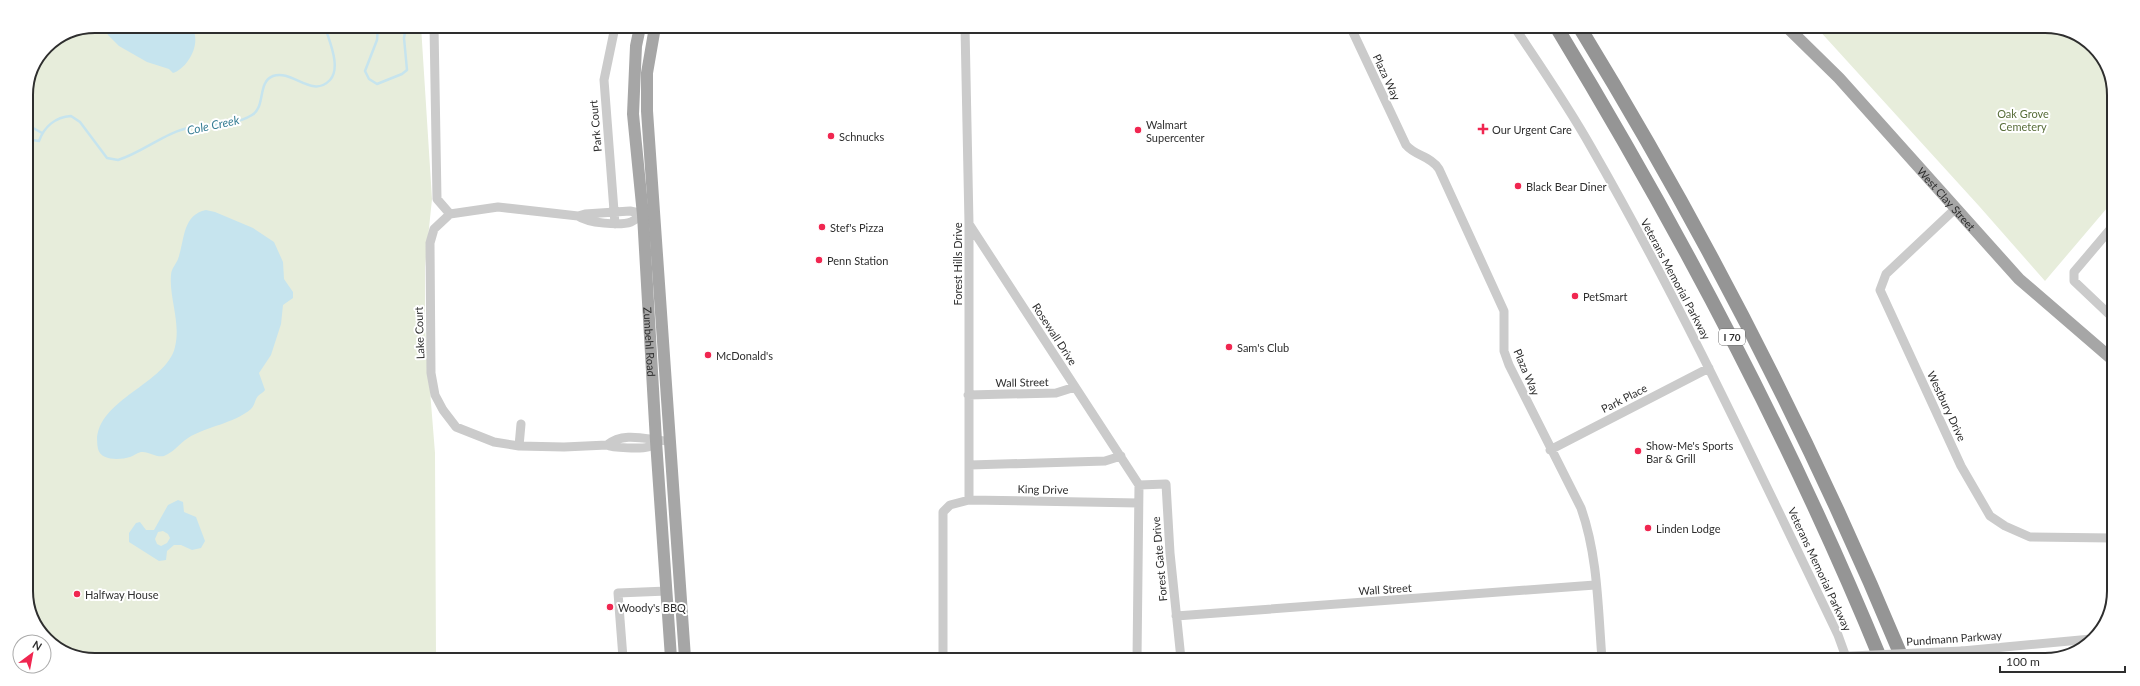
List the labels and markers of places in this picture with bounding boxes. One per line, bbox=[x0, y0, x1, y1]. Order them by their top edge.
place label: Walmart Supercenter bbox=[1146, 118, 1205, 144]
marker: Our Urgent Care bbox=[1477, 123, 1489, 135]
place label: Our Urgent Care bbox=[1492, 123, 1572, 136]
marker: Walmart Supercenter bbox=[1133, 125, 1143, 135]
place label: Schnucks bbox=[839, 130, 884, 143]
marker: Schnucks bbox=[826, 131, 836, 141]
place label: Black Bear Diner bbox=[1526, 180, 1606, 193]
marker: Black Bear Diner bbox=[1513, 181, 1523, 191]
place label: Stef's Pizza bbox=[830, 221, 884, 234]
marker: Stef's Pizza bbox=[817, 222, 827, 232]
place label: Penn Station bbox=[827, 254, 888, 267]
marker: Penn Station bbox=[814, 255, 824, 265]
place label: PetSmart bbox=[1583, 290, 1627, 303]
marker: PetSmart bbox=[1570, 291, 1580, 301]
place label: Sam's Club bbox=[1237, 341, 1289, 354]
marker: Sam's Club bbox=[1224, 342, 1234, 352]
place label: McDonald's bbox=[716, 349, 773, 362]
marker: McDonald's bbox=[703, 350, 713, 360]
place label: Show-Me's Sports Bar & Grill bbox=[1646, 439, 1733, 465]
marker: Show-Me's Sports Bar & Grill bbox=[1633, 446, 1643, 456]
place label: Linden Lodge bbox=[1656, 522, 1721, 535]
marker: Linden Lodge bbox=[1643, 523, 1653, 533]
place label: Halfway House bbox=[85, 588, 159, 601]
marker: Halfway House bbox=[72, 589, 82, 599]
place label: Woody's BBQ bbox=[618, 601, 686, 614]
marker: Woody's BBQ bbox=[605, 602, 615, 612]

